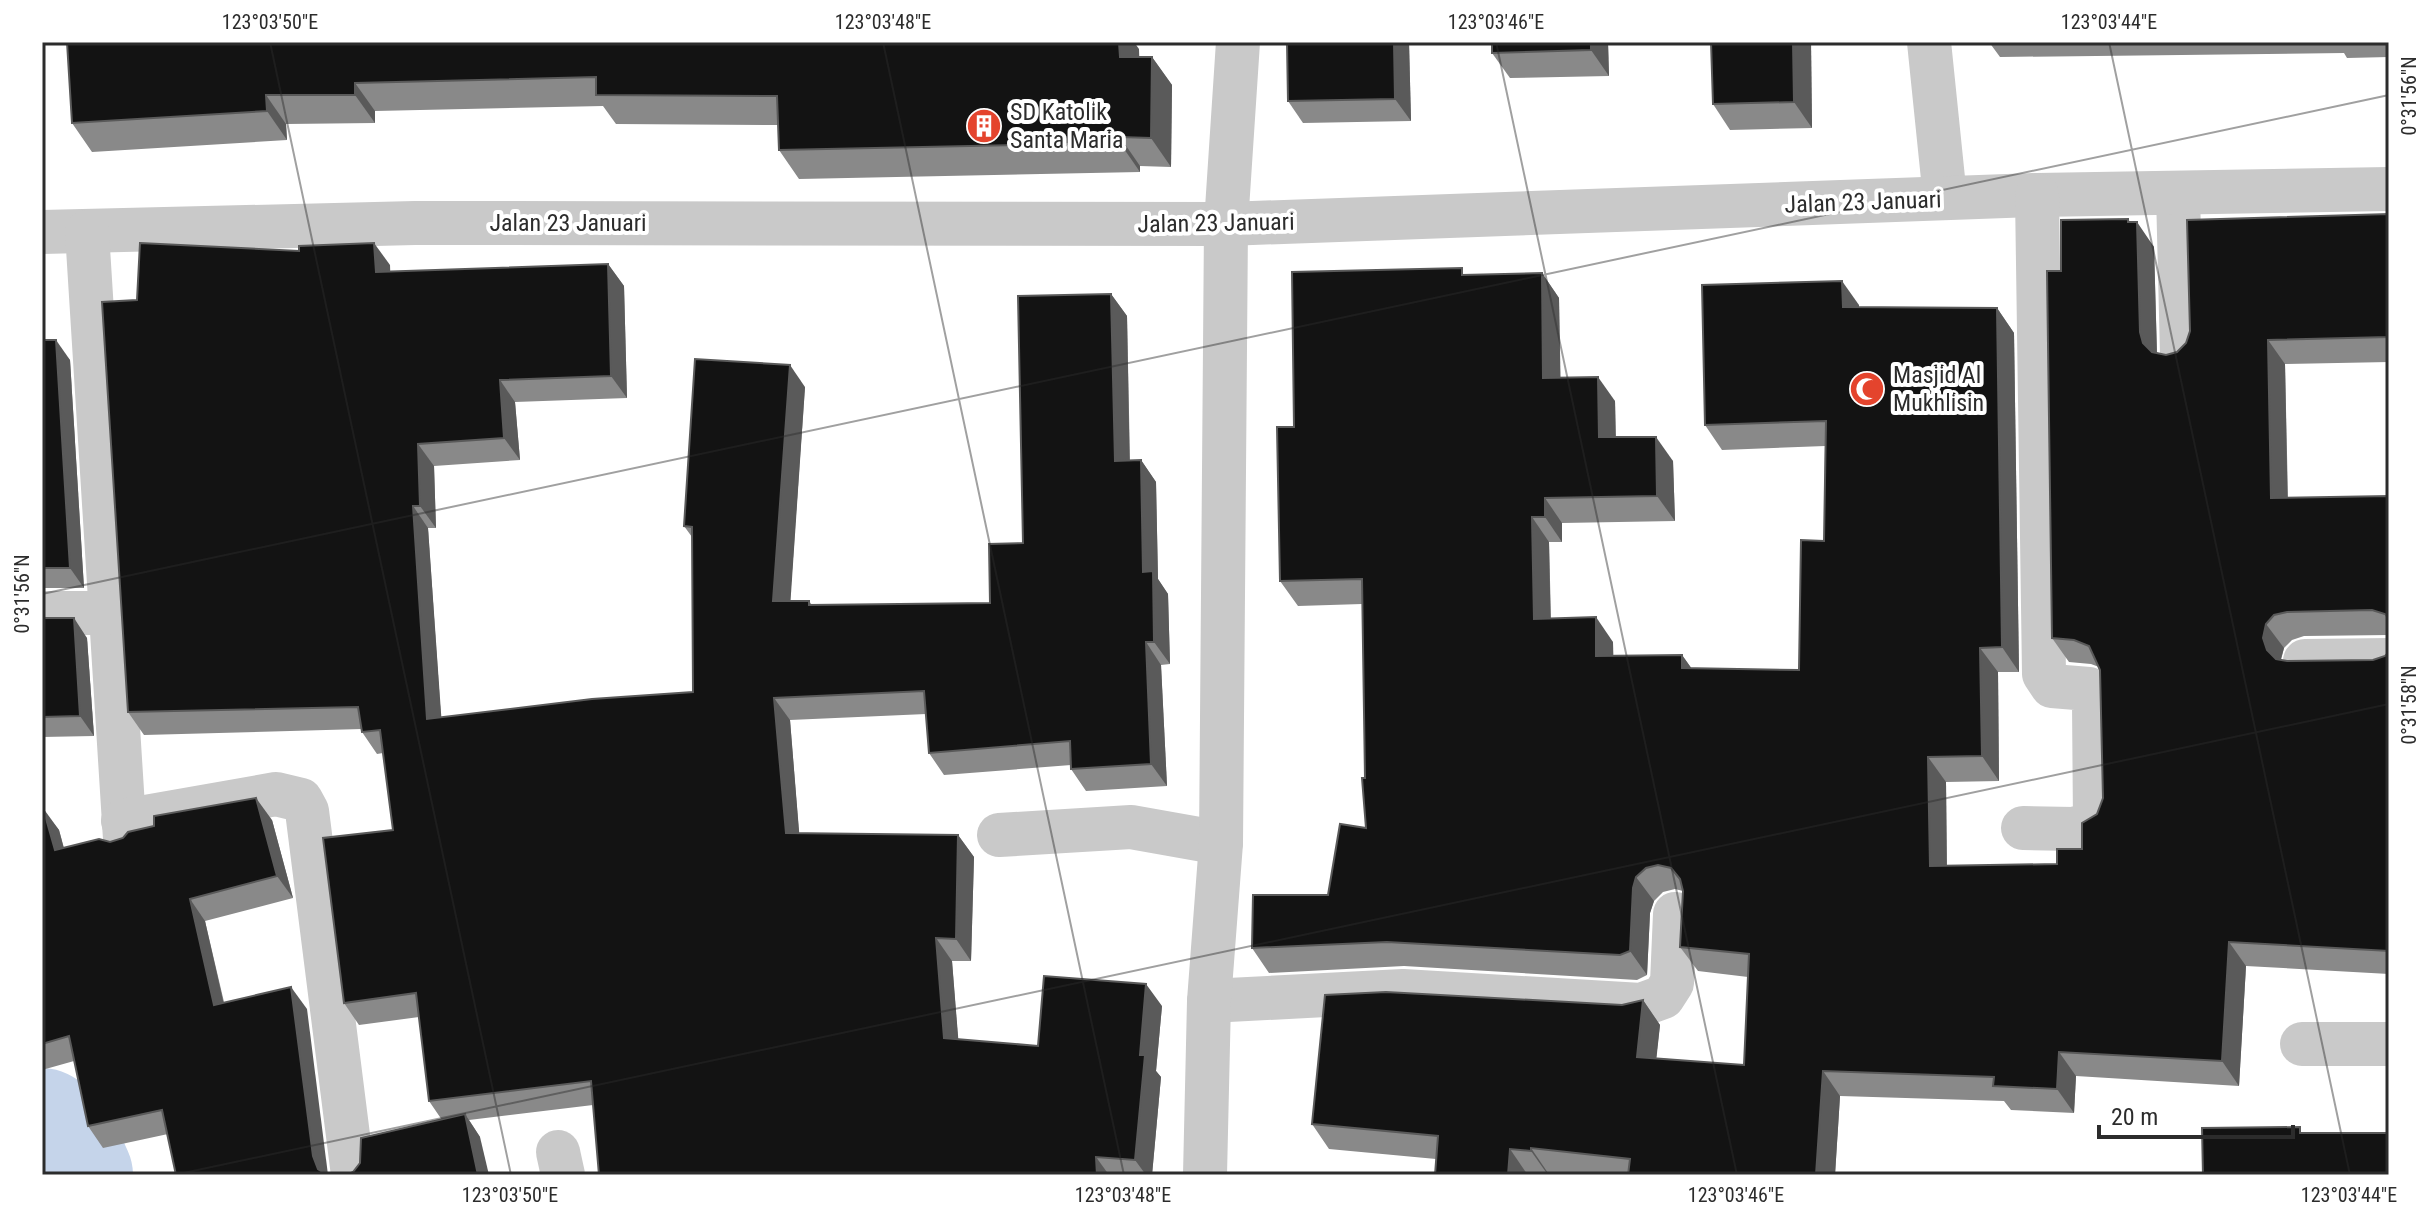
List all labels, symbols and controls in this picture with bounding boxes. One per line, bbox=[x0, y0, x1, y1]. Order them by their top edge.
text: 123°03'50"E bbox=[222, 10, 318, 34]
text: 123°03'48"E bbox=[835, 10, 931, 34]
text: 123°03'46"E bbox=[1448, 10, 1544, 34]
text: 123°03'44"E bbox=[2061, 10, 2157, 34]
text: 0°31'56"N bbox=[2397, 56, 2421, 136]
place label: SD Katolik Santa Maria bbox=[1010, 98, 1124, 154]
building icon: SD Katolik Santa Maria bbox=[965, 107, 1003, 145]
street label: Jalan 23 Januari bbox=[1784, 185, 1942, 219]
street label: Jalan 23 Januari bbox=[1137, 208, 1295, 238]
street label: Jalan 23 Januari bbox=[489, 209, 647, 237]
place label: Masjid Al Mukhlisin bbox=[1893, 361, 1984, 417]
mosque icon: Masjid Al Mukhlisin bbox=[1848, 370, 1886, 408]
text: 0°31'56"N bbox=[10, 554, 34, 634]
text: 0°31'58"N bbox=[2397, 665, 2421, 745]
scale bar bbox=[2099, 1089, 2293, 1139]
text: 20 m bbox=[2111, 1103, 2158, 1131]
text: 123°03'50"E bbox=[462, 1183, 558, 1207]
text: 123°03'48"E bbox=[1075, 1183, 1171, 1207]
text: 123°03'46"E bbox=[1688, 1183, 1784, 1207]
text: 123°03'44"E bbox=[2301, 1183, 2397, 1207]

